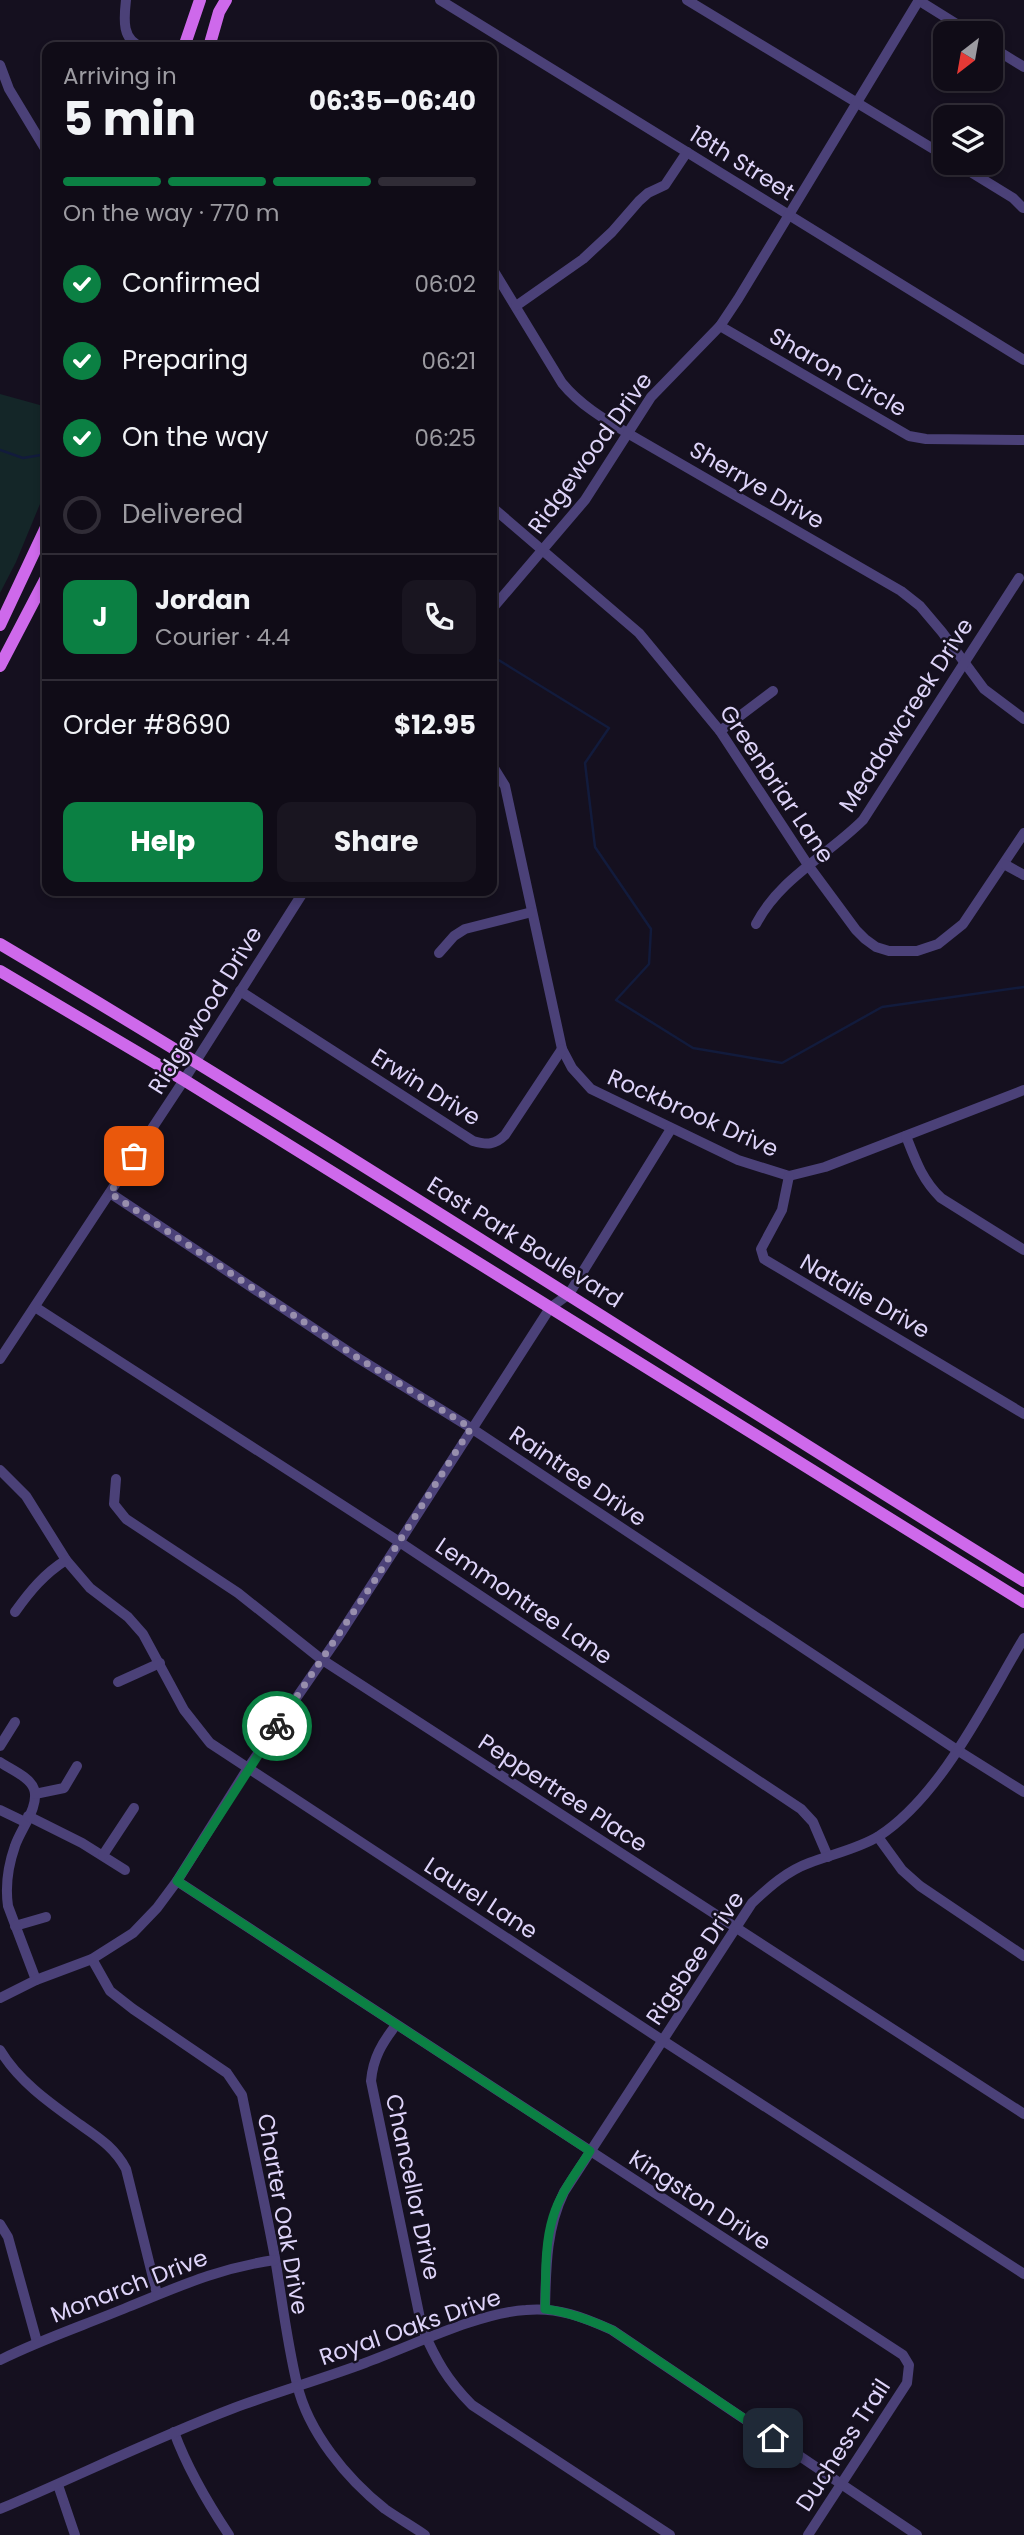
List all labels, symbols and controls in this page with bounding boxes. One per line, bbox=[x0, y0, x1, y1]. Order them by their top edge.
north arrow bbox=[933, 21, 1003, 91]
map controls bbox=[933, 21, 1003, 175]
text: Arriving in bbox=[63, 60, 177, 92]
text: 06:35–06:40 bbox=[309, 83, 476, 119]
text: 5 min bbox=[63, 87, 196, 151]
button: layers bbox=[933, 105, 1003, 175]
street label: 18th Street bbox=[683, 118, 801, 208]
text: On the way · 770 m bbox=[63, 197, 279, 229]
icon: check bbox=[63, 265, 101, 303]
text: Confirmed bbox=[122, 265, 260, 301]
text: 06:02 bbox=[414, 268, 476, 300]
street label: Sharon Circle bbox=[763, 320, 913, 424]
icon: check bbox=[63, 342, 101, 380]
text: Preparing bbox=[122, 342, 248, 378]
text: 06:21 bbox=[421, 345, 476, 377]
street label: Ridgewood Drive bbox=[520, 366, 660, 540]
icon: check bbox=[63, 419, 101, 457]
text: On the way bbox=[122, 419, 269, 455]
text: 06:25 bbox=[414, 422, 476, 454]
street label: Sherrye Drive bbox=[684, 433, 830, 537]
text: Delivered bbox=[122, 496, 243, 532]
button: phone bbox=[402, 580, 476, 654]
text: Jordan bbox=[155, 582, 251, 618]
text: J bbox=[92, 599, 108, 635]
street label: Meadowcreek Drive bbox=[831, 612, 981, 818]
text: Courier · 4.4 bbox=[155, 621, 290, 653]
street label: Greenbriar Lane bbox=[712, 699, 842, 869]
text: Order #8690 bbox=[63, 707, 231, 743]
text: $12.95 bbox=[394, 707, 476, 743]
button: Help bbox=[63, 802, 263, 882]
button: Share bbox=[277, 802, 476, 882]
street label: Ridgewood Drive bbox=[140, 920, 270, 1100]
street label: Erwin Drive bbox=[365, 1041, 487, 1133]
street label: Rockbrook Drive bbox=[603, 1061, 783, 1165]
pin bbox=[104, 1126, 164, 1186]
icon: bag bbox=[115, 1137, 153, 1175]
street label: East Park Boulevard bbox=[421, 1169, 629, 1315]
street label: Natalie Drive bbox=[794, 1246, 936, 1346]
street label: Raintree Drive bbox=[503, 1418, 653, 1534]
street label: Lemmontree Lane bbox=[429, 1530, 619, 1672]
courier bbox=[242, 1691, 312, 1761]
icon: bike bbox=[258, 1707, 296, 1745]
street label: Peppertree Place bbox=[472, 1726, 654, 1860]
street label: Laurel Lane bbox=[418, 1849, 544, 1947]
street label: Rigsbee Drive bbox=[638, 1885, 752, 2031]
street label: Chancellor Drive bbox=[378, 2091, 448, 2283]
street label: Charter Oak Drive bbox=[250, 2111, 316, 2317]
street label: Kingston Drive bbox=[623, 2142, 777, 2258]
street label: Monarch Drive bbox=[46, 2241, 212, 2331]
street label: Royal Oaks Drive bbox=[315, 2281, 505, 2373]
street label: Duchess Trail bbox=[788, 2373, 898, 2517]
pin bbox=[743, 2408, 803, 2468]
icon: home bbox=[754, 2419, 792, 2457]

